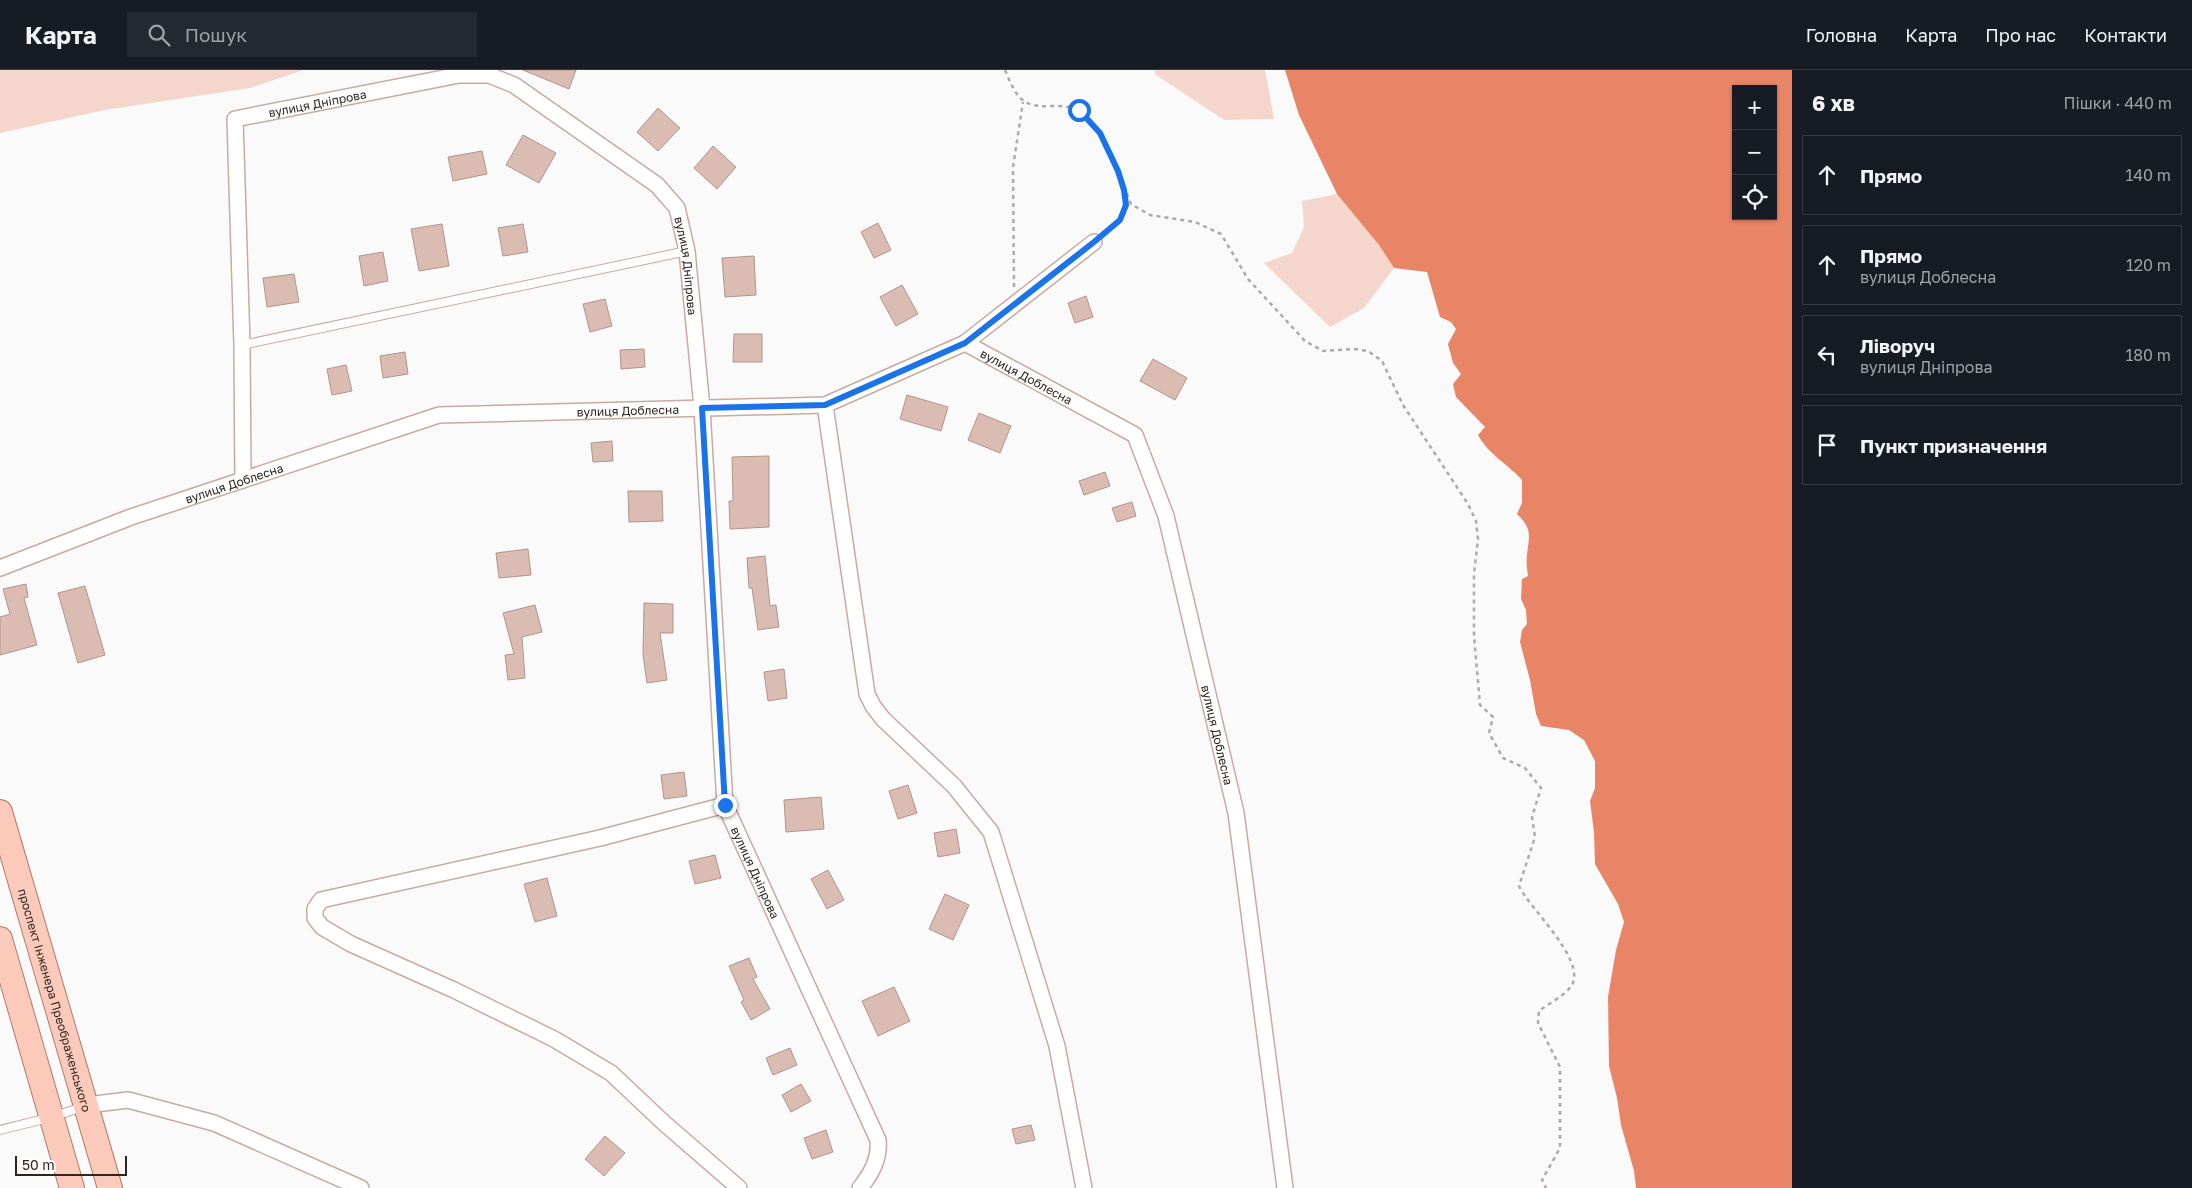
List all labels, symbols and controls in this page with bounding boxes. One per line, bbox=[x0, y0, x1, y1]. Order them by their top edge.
search box bbox=[127, 12, 477, 57]
text: Карта bbox=[25, 20, 97, 49]
icon: search bbox=[145, 21, 173, 49]
text: Пошук bbox=[185, 23, 247, 46]
text: Головна bbox=[1806, 24, 1877, 46]
text: Карта bbox=[1905, 24, 1957, 46]
text: Про нас bbox=[1985, 24, 2056, 46]
text: Контакти bbox=[2084, 24, 2167, 46]
map controls bbox=[1732, 85, 1777, 220]
button: + bbox=[1732, 85, 1777, 130]
street label: вулиця Дніпрова bbox=[267, 86, 368, 120]
text: 6 хв bbox=[1812, 90, 1855, 116]
text: Пішки · 440 m bbox=[2063, 93, 2172, 113]
route start bbox=[1068, 99, 1091, 122]
button: − bbox=[1732, 130, 1777, 175]
icon: ahead bbox=[1813, 161, 1841, 189]
text: Прямо bbox=[1860, 164, 1922, 187]
text: 140 m bbox=[2125, 165, 2171, 185]
button: locate bbox=[1732, 175, 1777, 220]
street label: вулиця Дніпрова bbox=[672, 215, 701, 316]
text: Прямо bbox=[1860, 244, 1922, 267]
icon: ahead bbox=[1813, 251, 1841, 279]
text: 120 m bbox=[2126, 255, 2171, 275]
text: вулиця Доблесна bbox=[1860, 267, 1996, 287]
text: Ліворуч bbox=[1860, 334, 1935, 357]
icon: left bbox=[1813, 341, 1841, 369]
street label: вулиця Доблесна bbox=[978, 345, 1075, 407]
text: 180 m bbox=[2125, 345, 2171, 365]
text: вулиця Дніпрова bbox=[1860, 357, 1993, 377]
street label: вулиця Доблесна bbox=[577, 401, 679, 419]
icon: arrive bbox=[1813, 431, 1841, 459]
text: Пункт призначення bbox=[1860, 434, 2047, 457]
street label: вулиця Доблесна bbox=[183, 460, 285, 506]
street label: вулиця Доблесна bbox=[1199, 683, 1237, 787]
route end bbox=[714, 794, 737, 817]
street label: вулиця Дніпрова bbox=[728, 824, 783, 921]
street label: проспект Інженера Преображенського bbox=[15, 887, 95, 1114]
scale bar bbox=[15, 1153, 128, 1176]
text: 50 m bbox=[22, 1156, 55, 1173]

